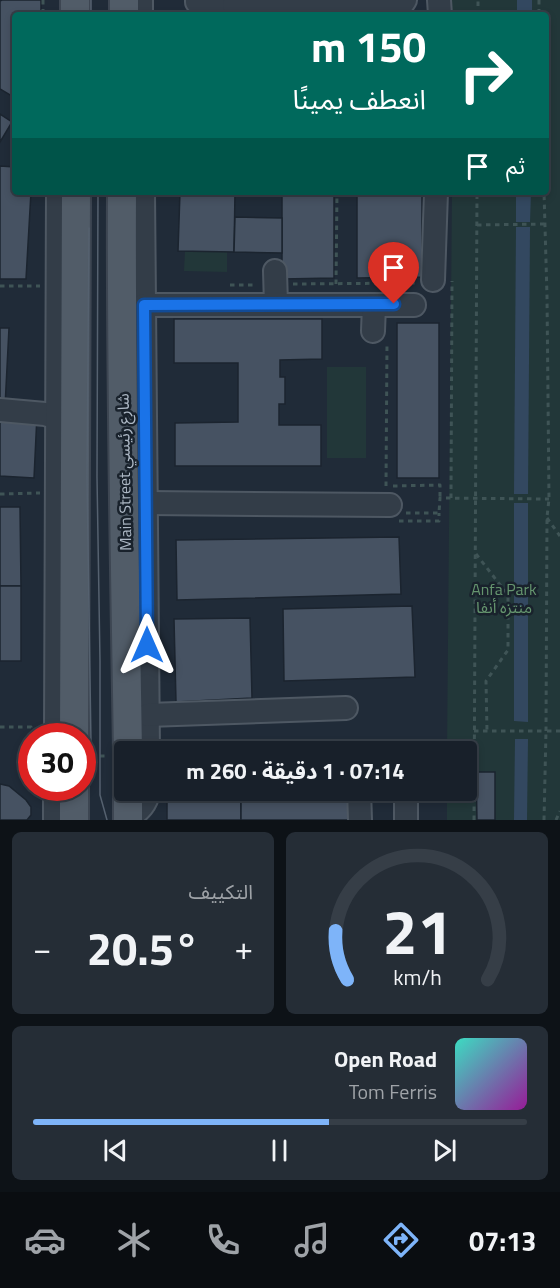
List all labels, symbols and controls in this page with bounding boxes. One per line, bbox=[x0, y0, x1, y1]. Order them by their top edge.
text: 150 m bbox=[311, 14, 426, 78]
icon: right bbox=[447, 36, 525, 114]
text: انعطف يمينًا bbox=[293, 78, 426, 119]
text: ثم bbox=[506, 149, 525, 183]
icon: arrive bbox=[461, 150, 494, 183]
pin bbox=[368, 242, 419, 304]
icon: arrive bbox=[377, 251, 410, 284]
street label: Main Street شارع رئيسي bbox=[111, 393, 138, 551]
park label: Anfa Park منتزه أنفا bbox=[471, 577, 537, 619]
position arrow bbox=[115, 613, 179, 677]
speed limit sign: 30 bbox=[18, 723, 96, 801]
text: 07:14 · 1 دقيقة · 260 m bbox=[186, 754, 405, 788]
text: التكييف bbox=[189, 876, 253, 907]
text: 21 bbox=[382, 883, 452, 978]
text: 20.5° bbox=[87, 914, 199, 982]
text: − bbox=[33, 923, 51, 973]
text: + bbox=[235, 923, 253, 973]
text: km/h bbox=[393, 961, 441, 993]
text: Open Road bbox=[334, 1042, 437, 1076]
text: Tom Ferris bbox=[349, 1076, 437, 1107]
icon: previous bbox=[99, 1134, 132, 1167]
icon: pause bbox=[263, 1134, 296, 1167]
icon: next bbox=[428, 1134, 461, 1167]
icon: car bbox=[24, 1219, 66, 1261]
icon: climate bbox=[113, 1219, 155, 1261]
icon: phone bbox=[202, 1219, 244, 1261]
icon: music bbox=[291, 1219, 333, 1261]
icon: directions bbox=[380, 1219, 422, 1261]
text: 07:13 bbox=[469, 1220, 536, 1261]

